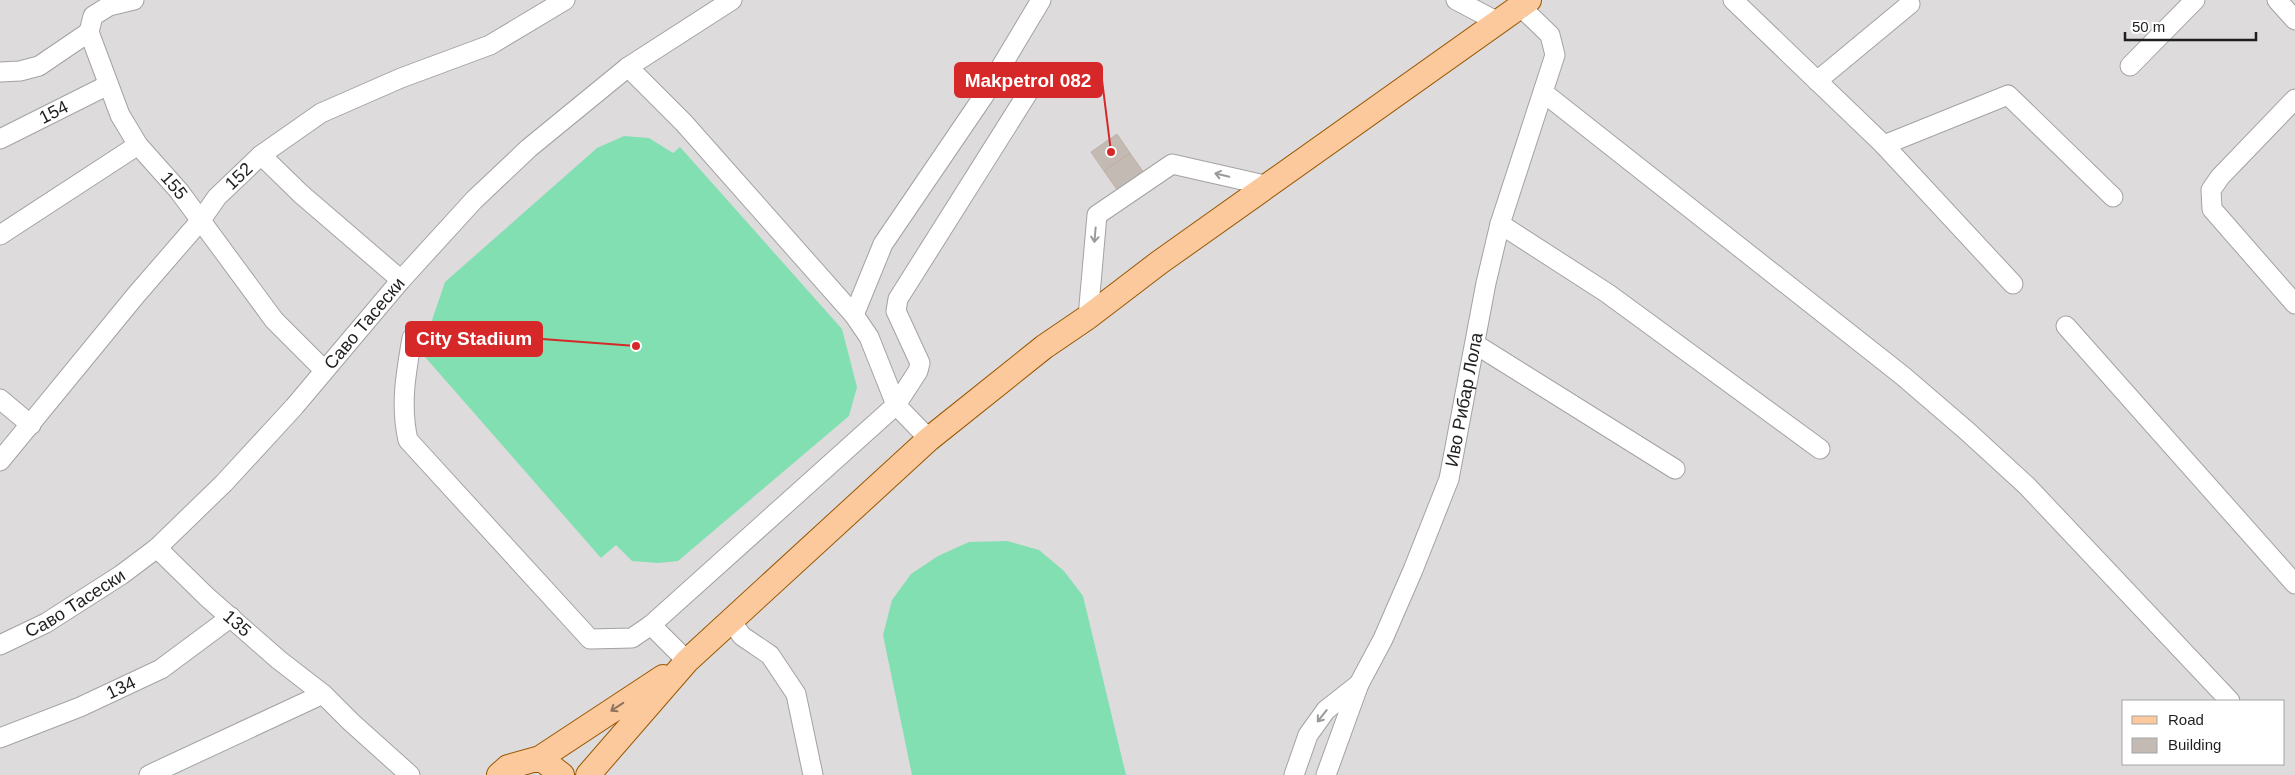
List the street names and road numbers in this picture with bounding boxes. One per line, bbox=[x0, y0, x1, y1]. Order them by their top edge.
street label: 154 bbox=[36, 97, 72, 128]
street label: 152 bbox=[221, 159, 257, 194]
street label: 155 bbox=[157, 168, 192, 203]
street label: Саво Тасески bbox=[320, 273, 409, 373]
street label: Иво Рибар Лола bbox=[1441, 330, 1487, 469]
street label: Саво Тасески bbox=[22, 565, 129, 641]
street label: 135 bbox=[219, 606, 255, 641]
street label: 134 bbox=[103, 672, 139, 703]

